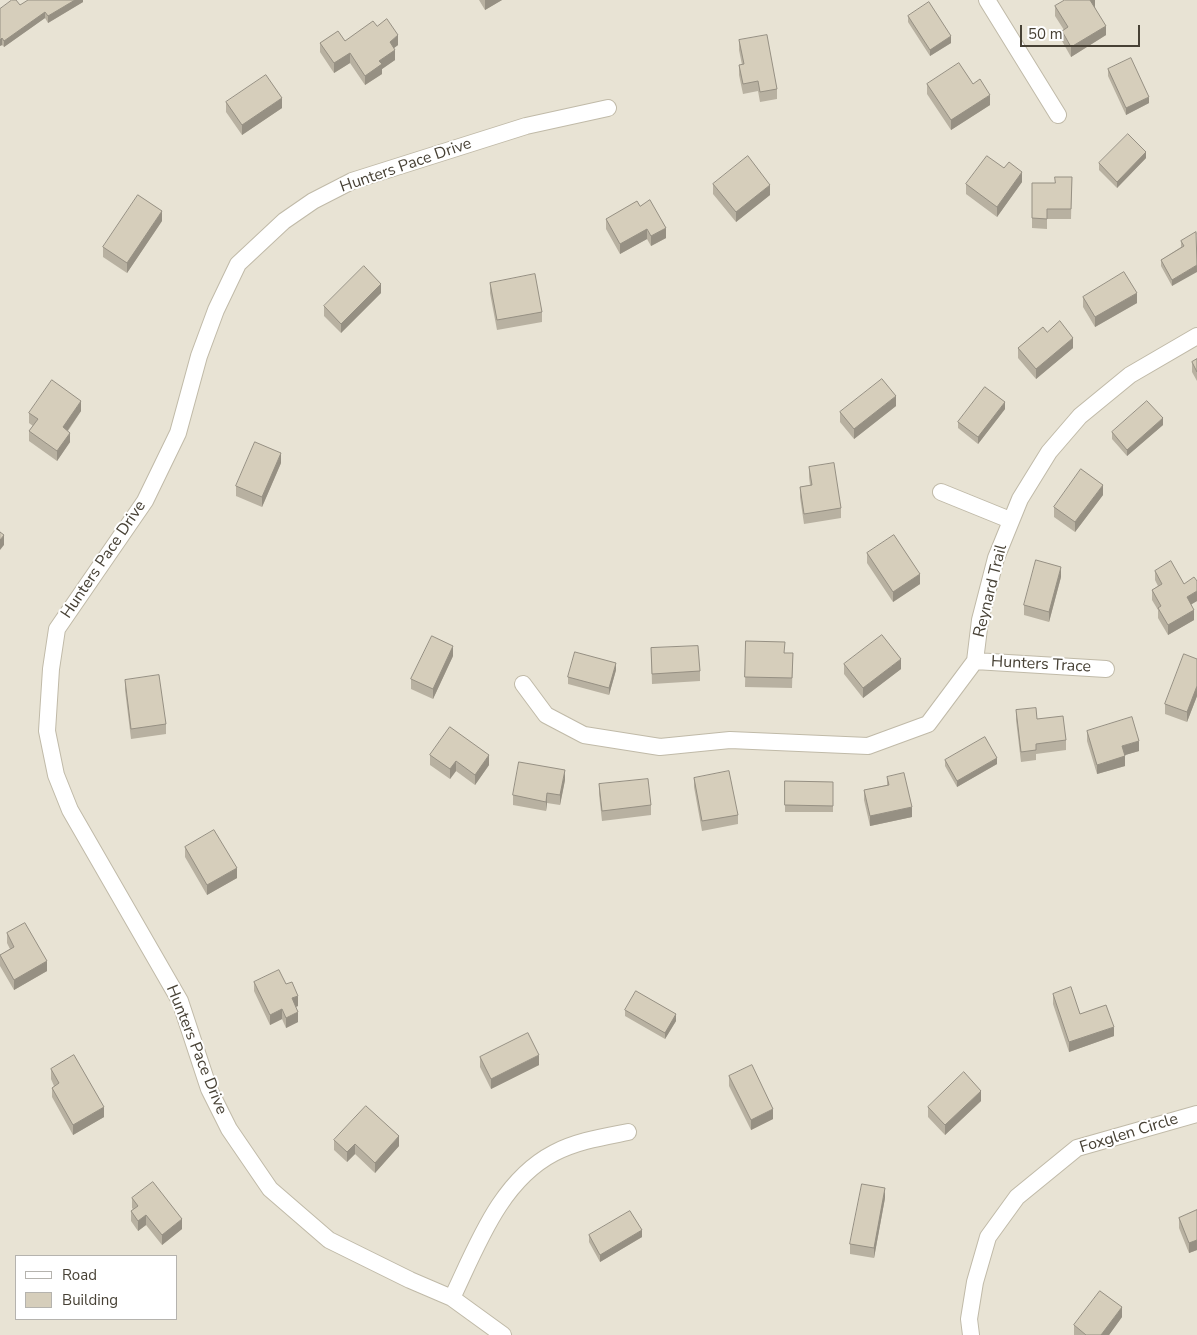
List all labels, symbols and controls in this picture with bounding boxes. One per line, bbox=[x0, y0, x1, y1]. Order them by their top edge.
scale bar bbox=[1022, 15, 1142, 47]
text: 50 m bbox=[1028, 24, 1063, 44]
street label: Hunters Pace Drive bbox=[338, 134, 474, 198]
street label: Hunters Pace Drive bbox=[58, 498, 150, 622]
street label: Reynard Trail bbox=[970, 543, 1012, 639]
street label: Hunters Trace bbox=[991, 653, 1091, 677]
street label: Hunters Pace Drive bbox=[161, 983, 231, 1117]
street label: Foxglen Circle bbox=[1078, 1110, 1180, 1158]
legend bbox=[15, 1255, 178, 1320]
text: Road bbox=[62, 1265, 97, 1285]
text: Building bbox=[62, 1290, 118, 1310]

